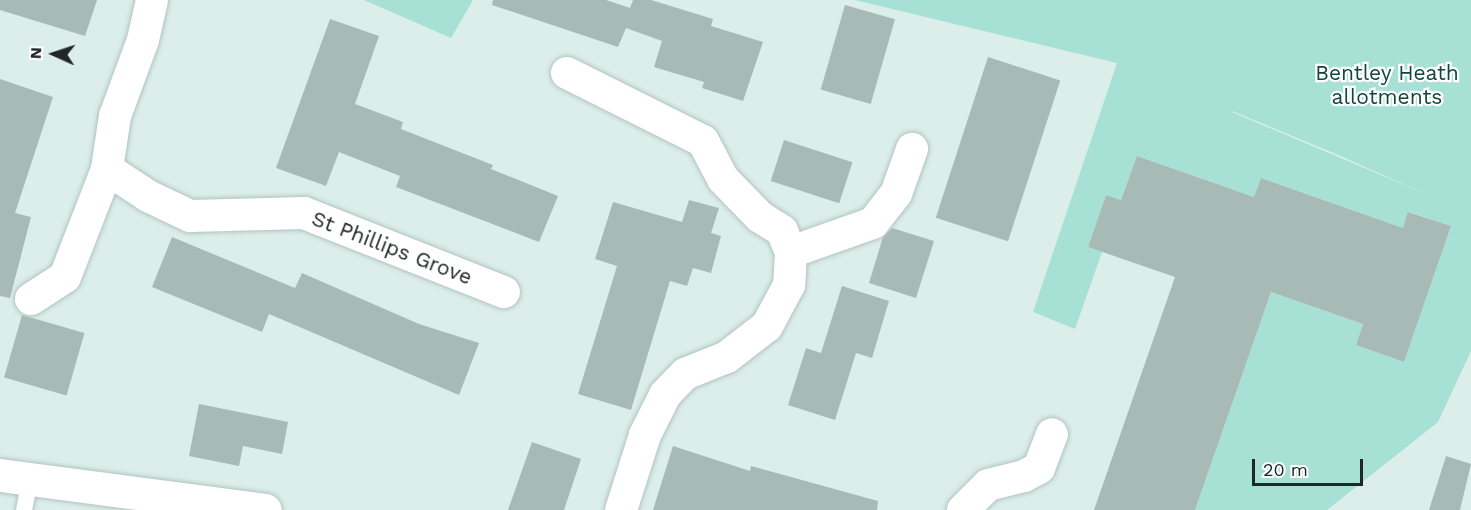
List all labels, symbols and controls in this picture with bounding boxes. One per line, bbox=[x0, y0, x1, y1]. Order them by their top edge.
north arrow bbox=[24, 24, 84, 84]
text: N bbox=[26, 47, 45, 59]
park label: Bentley Heath allotments bbox=[1315, 60, 1459, 110]
street label: St Phillips Grove bbox=[308, 206, 476, 290]
scale bar bbox=[1255, 447, 1366, 485]
text: 20 m bbox=[1263, 459, 1308, 480]

